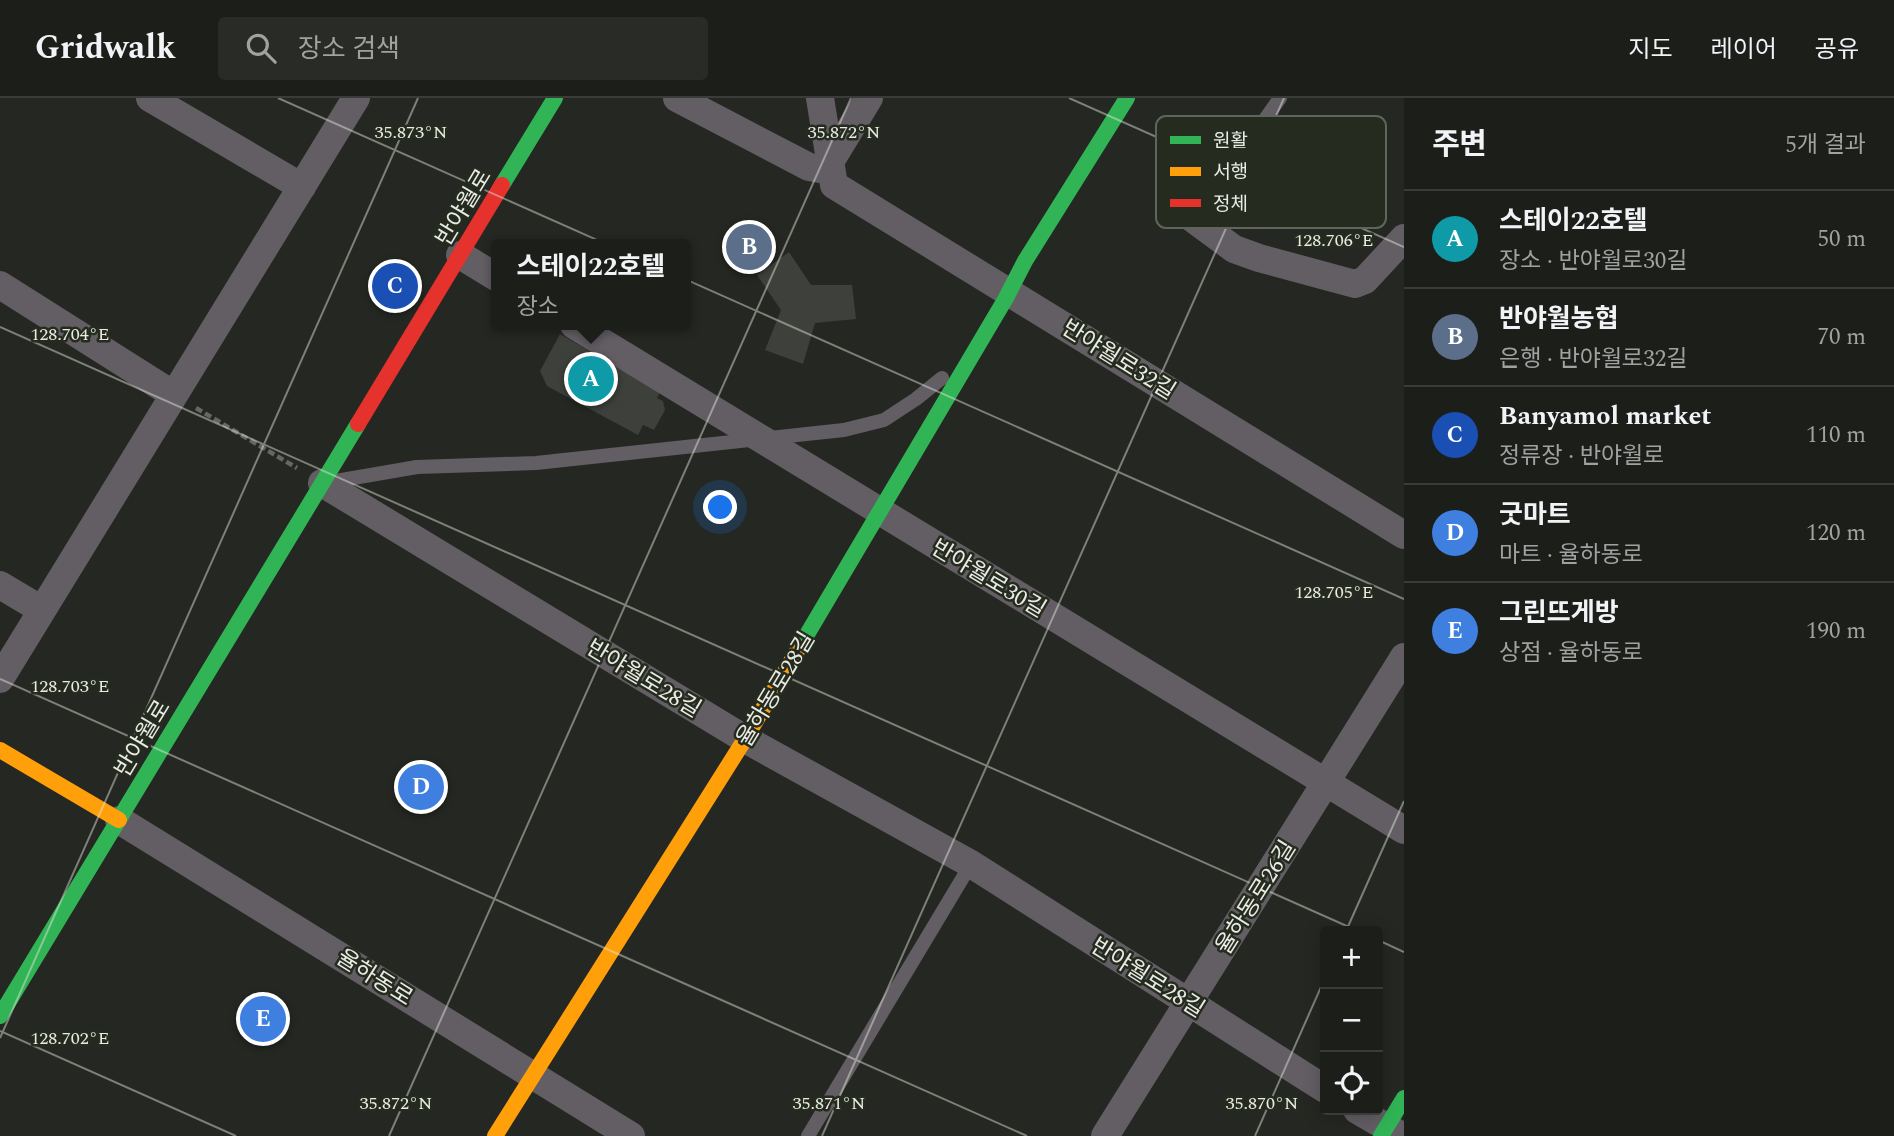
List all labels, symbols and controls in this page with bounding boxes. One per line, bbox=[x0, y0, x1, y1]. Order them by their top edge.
search box bbox=[218, 17, 708, 80]
text: Gridwalk bbox=[35, 23, 176, 73]
icon: search bbox=[242, 29, 280, 67]
text: 장소 검색 bbox=[298, 29, 400, 69]
text: 지도 bbox=[1628, 32, 1673, 68]
text: 레이어 bbox=[1711, 32, 1777, 68]
text: 공유 bbox=[1815, 32, 1859, 68]
legend bbox=[1156, 116, 1386, 228]
text: 35.873°N bbox=[375, 119, 447, 146]
text: 35.872°N bbox=[808, 119, 880, 146]
text: 주변 bbox=[1432, 122, 1487, 168]
text: 원활 bbox=[1213, 127, 1248, 156]
text: 5개 결과 bbox=[1785, 128, 1866, 163]
text: 서행 bbox=[1213, 158, 1248, 187]
street label: 반야월로 bbox=[427, 162, 501, 253]
text: 정체 bbox=[1213, 190, 1248, 219]
text: 스테이22호텔 bbox=[1499, 201, 1648, 241]
pin: B bbox=[726, 221, 772, 273]
text: A bbox=[1446, 222, 1464, 257]
text: 50 m bbox=[1817, 222, 1866, 257]
text: 128.706°E bbox=[1294, 227, 1374, 254]
popup bbox=[491, 239, 691, 330]
text: 장소 · 반야월로30길 bbox=[1499, 244, 1687, 279]
text: 스테이22호텔 bbox=[517, 247, 665, 287]
pin: C bbox=[372, 260, 418, 312]
text: 장소 bbox=[517, 290, 559, 325]
text: 반야월농협 bbox=[1499, 299, 1619, 339]
street label: 반야월로32길 bbox=[1054, 311, 1182, 409]
text: B bbox=[1447, 320, 1463, 355]
text: 70 m bbox=[1817, 320, 1866, 355]
text: 128.704°E bbox=[30, 321, 110, 348]
text: 은행 · 반야월로32길 bbox=[1499, 342, 1687, 377]
pin: A bbox=[568, 353, 614, 405]
text: Banyamol market bbox=[1499, 396, 1711, 436]
text: C bbox=[1447, 418, 1463, 453]
text: 110 m bbox=[1806, 418, 1866, 453]
text: 정류장 · 반야월로 bbox=[1499, 439, 1664, 474]
your location bbox=[703, 490, 737, 524]
text: 굿마트 bbox=[1499, 495, 1571, 535]
text: D bbox=[1446, 516, 1464, 551]
text: 120 m bbox=[1806, 516, 1866, 551]
street label: 반야월로30길 bbox=[924, 531, 1052, 627]
text: 마트 · 율하동로 bbox=[1499, 538, 1643, 573]
text: 128.705°E bbox=[1294, 579, 1374, 606]
text: 그린뜨게방 bbox=[1499, 593, 1619, 633]
text: E bbox=[1447, 614, 1463, 649]
text: 190 m bbox=[1806, 614, 1866, 649]
street label: 율하동로28길 bbox=[728, 626, 824, 754]
street label: 반야월로28길 bbox=[579, 631, 707, 727]
text: 상점 · 율하동로 bbox=[1499, 636, 1643, 671]
text: 128.703°E bbox=[30, 673, 110, 700]
street label: 반야월로 bbox=[106, 693, 180, 784]
pin: D bbox=[398, 761, 444, 813]
street label: 율하동로26길 bbox=[1207, 834, 1305, 962]
map controls bbox=[1320, 926, 1383, 1115]
button: + bbox=[1320, 926, 1383, 989]
street label: 반야월로28길 bbox=[1083, 929, 1211, 1027]
street label: 율하동로 bbox=[329, 941, 419, 1016]
button: − bbox=[1320, 989, 1383, 1052]
pin: E bbox=[240, 993, 286, 1045]
text: 128.702°E bbox=[30, 1025, 110, 1052]
button: locate bbox=[1320, 1052, 1383, 1115]
text: 35.872°N bbox=[360, 1090, 432, 1117]
text: 35.871°N bbox=[793, 1090, 865, 1117]
text: 35.870°N bbox=[1226, 1090, 1298, 1117]

